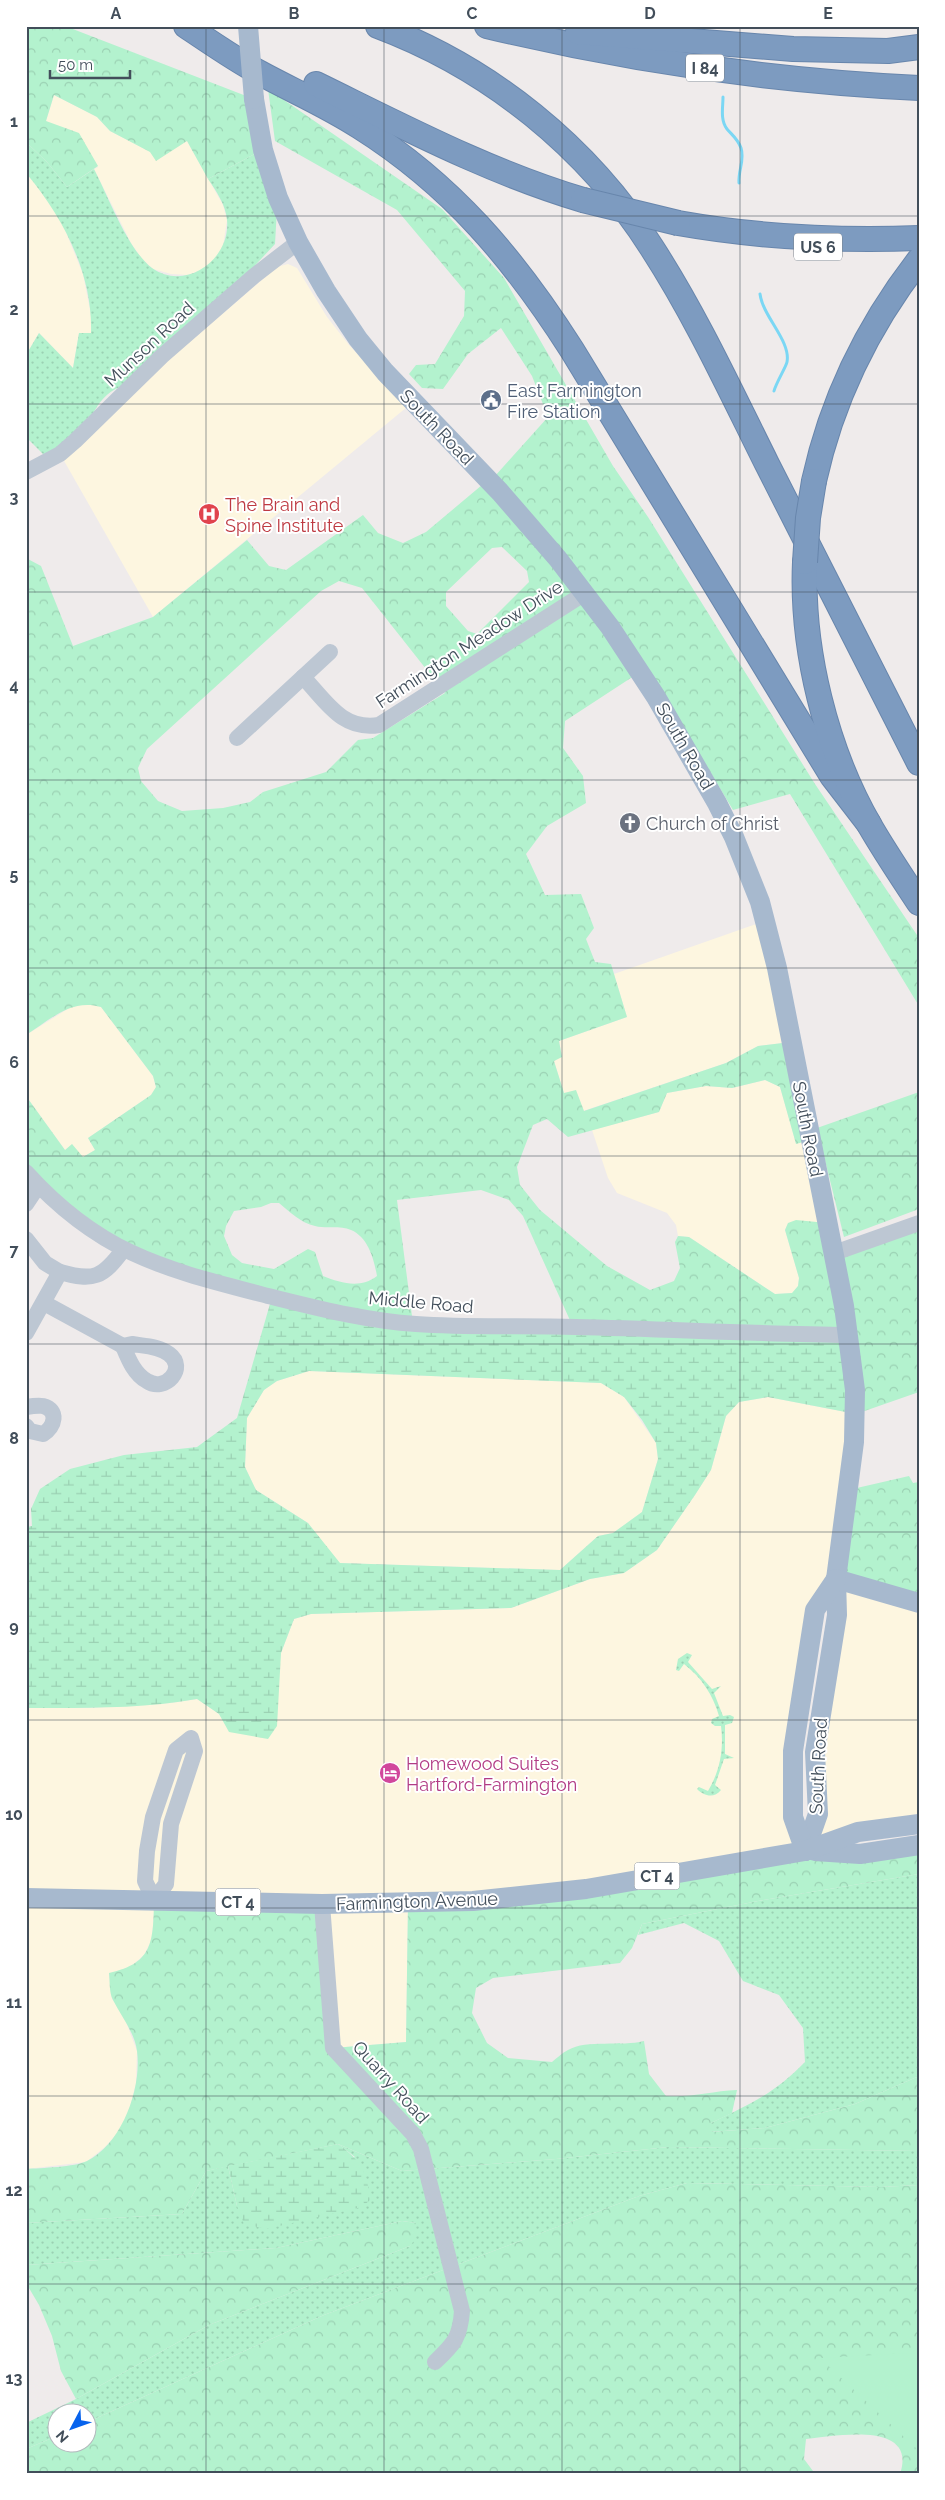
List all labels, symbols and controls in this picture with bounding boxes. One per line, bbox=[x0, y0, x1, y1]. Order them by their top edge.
text: A bbox=[111, 4, 122, 23]
text: B bbox=[289, 4, 300, 23]
text: C bbox=[467, 4, 478, 23]
text: D bbox=[644, 4, 656, 23]
text: E bbox=[823, 4, 833, 23]
scale bar bbox=[50, 48, 130, 80]
road number: I 84 bbox=[686, 54, 724, 82]
text: 50 m bbox=[58, 56, 93, 74]
text: 1 bbox=[10, 112, 18, 131]
road number: US 6 bbox=[794, 233, 842, 260]
street label: Munson Road bbox=[100, 297, 198, 391]
text: 2 bbox=[9, 300, 19, 319]
place label: East Farmington Fire Station bbox=[507, 380, 642, 422]
street label: South Road bbox=[396, 385, 478, 469]
public building icon: East Farmington Fire Station bbox=[479, 388, 503, 412]
text: 3 bbox=[10, 488, 19, 507]
place label: The Brain and Spine Institute bbox=[225, 494, 344, 536]
hospital icon: The Brain and Spine Institute bbox=[197, 502, 221, 526]
street label: Farmington Meadow Drive bbox=[372, 575, 567, 712]
text: 4 bbox=[9, 676, 19, 695]
street label: South Road bbox=[652, 699, 718, 793]
church icon: Church of Christ bbox=[618, 811, 642, 835]
place label: Church of Christ bbox=[646, 813, 779, 834]
text: 5 bbox=[10, 865, 19, 884]
text: 6 bbox=[9, 1053, 19, 1072]
street label: South Road bbox=[788, 1080, 828, 1178]
text: 7 bbox=[10, 1241, 19, 1260]
street label: Middle Road bbox=[368, 1287, 474, 1317]
text: 8 bbox=[9, 1429, 19, 1448]
text: 9 bbox=[9, 1617, 19, 1636]
street label: South Road bbox=[805, 1717, 831, 1815]
place label: Homewood Suites Hartford-Farmington bbox=[406, 1753, 577, 1795]
hotel icon: Homewood Suites Hartford-Farmington bbox=[378, 1761, 402, 1785]
text: 10 bbox=[5, 1805, 23, 1824]
road number: CT 4 bbox=[634, 1862, 680, 1890]
road number: CT 4 bbox=[216, 1888, 260, 1915]
street label: Farmington Avenue bbox=[336, 1888, 499, 1914]
text: 11 bbox=[6, 1993, 22, 2012]
street label: Quarry Road bbox=[349, 2036, 433, 2128]
text: 12 bbox=[6, 2181, 22, 2200]
text: 13 bbox=[6, 2369, 22, 2388]
north arrow bbox=[48, 2402, 98, 2452]
text: N bbox=[53, 2427, 72, 2446]

